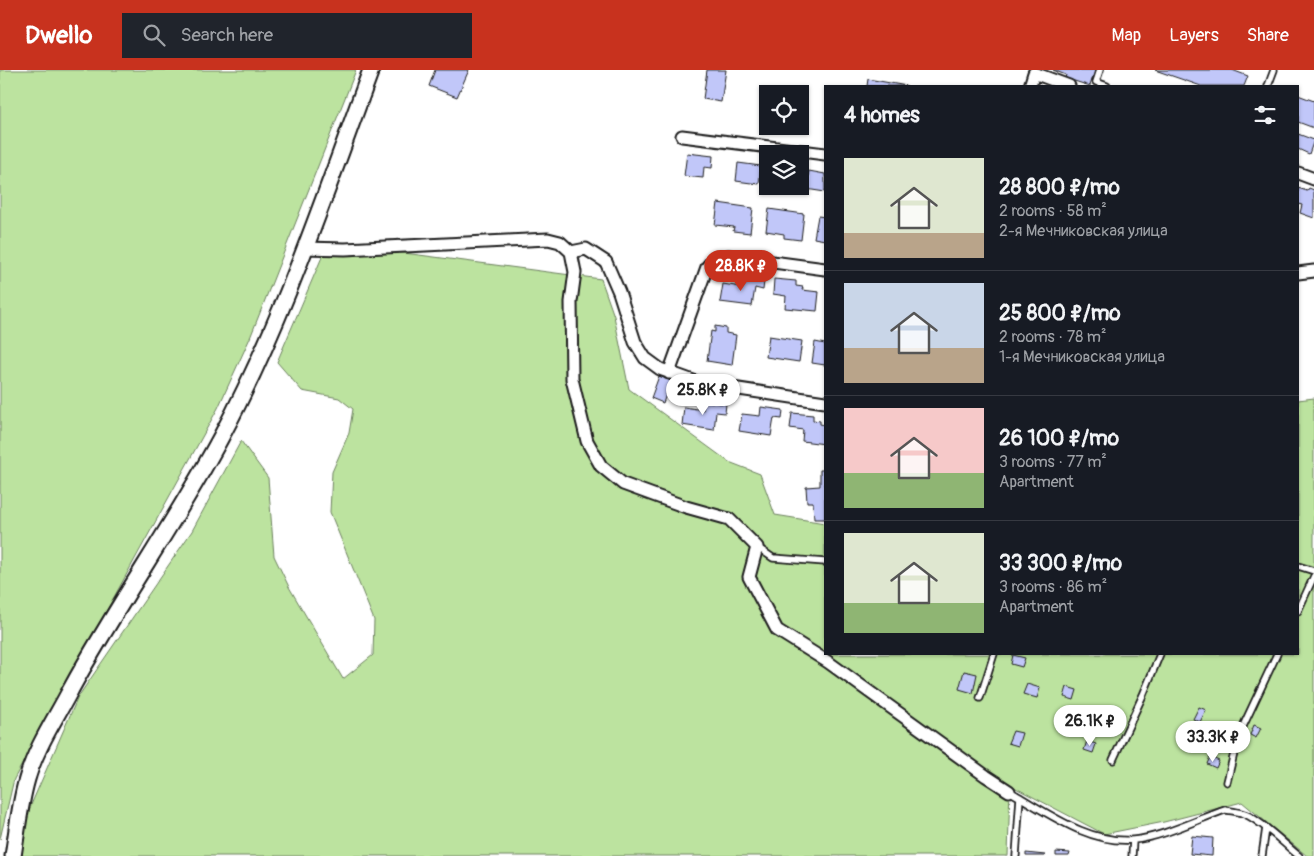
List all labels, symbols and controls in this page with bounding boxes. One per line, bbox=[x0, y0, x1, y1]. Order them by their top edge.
search box bbox=[122, 13, 472, 58]
text: Dwello bbox=[25, 21, 92, 50]
icon: search bbox=[140, 21, 168, 49]
text: Search here bbox=[180, 23, 273, 47]
text: Map bbox=[1112, 24, 1141, 47]
text: Layers bbox=[1169, 24, 1219, 47]
text: Share bbox=[1247, 24, 1289, 47]
map controls bbox=[759, 85, 809, 195]
button: locate bbox=[759, 85, 809, 135]
icon: filters bbox=[1251, 101, 1279, 129]
text: 4 homes bbox=[844, 102, 920, 129]
button: layers bbox=[759, 145, 809, 195]
text: 28 800 ₽/mo bbox=[999, 174, 1120, 201]
icon: home bbox=[884, 178, 944, 238]
text: 2 rooms · 58 m² bbox=[999, 201, 1107, 221]
text: 2-я Мечниковская улица bbox=[999, 221, 1168, 241]
pin: 28.8K ₽ bbox=[695, 250, 787, 292]
text: 28.8K ₽ bbox=[715, 256, 767, 276]
text: 25 800 ₽/mo bbox=[999, 300, 1121, 327]
icon: home bbox=[884, 303, 944, 363]
text: 2 rooms · 78 m² bbox=[999, 327, 1106, 347]
text: 1-я Мечниковская улица bbox=[999, 347, 1165, 367]
pin: 25.8K ₽ bbox=[657, 374, 749, 416]
text: 25.8K ₽ bbox=[677, 380, 729, 400]
text: 26 100 ₽/mo bbox=[999, 425, 1119, 452]
icon: home bbox=[884, 428, 944, 488]
text: 3 rooms · 77 m² bbox=[999, 452, 1107, 472]
text: Apartment bbox=[999, 472, 1074, 492]
text: 33 300 ₽/mo bbox=[999, 550, 1122, 577]
icon: home bbox=[884, 553, 944, 613]
text: 3 rooms · 86 m² bbox=[999, 577, 1107, 597]
text: Apartment bbox=[999, 597, 1074, 617]
pin: 26.1K ₽ bbox=[1044, 704, 1136, 747]
text: 26.1K ₽ bbox=[1065, 711, 1115, 731]
pin: 33.3K ₽ bbox=[1167, 720, 1259, 763]
text: 33.3K ₽ bbox=[1186, 727, 1240, 747]

